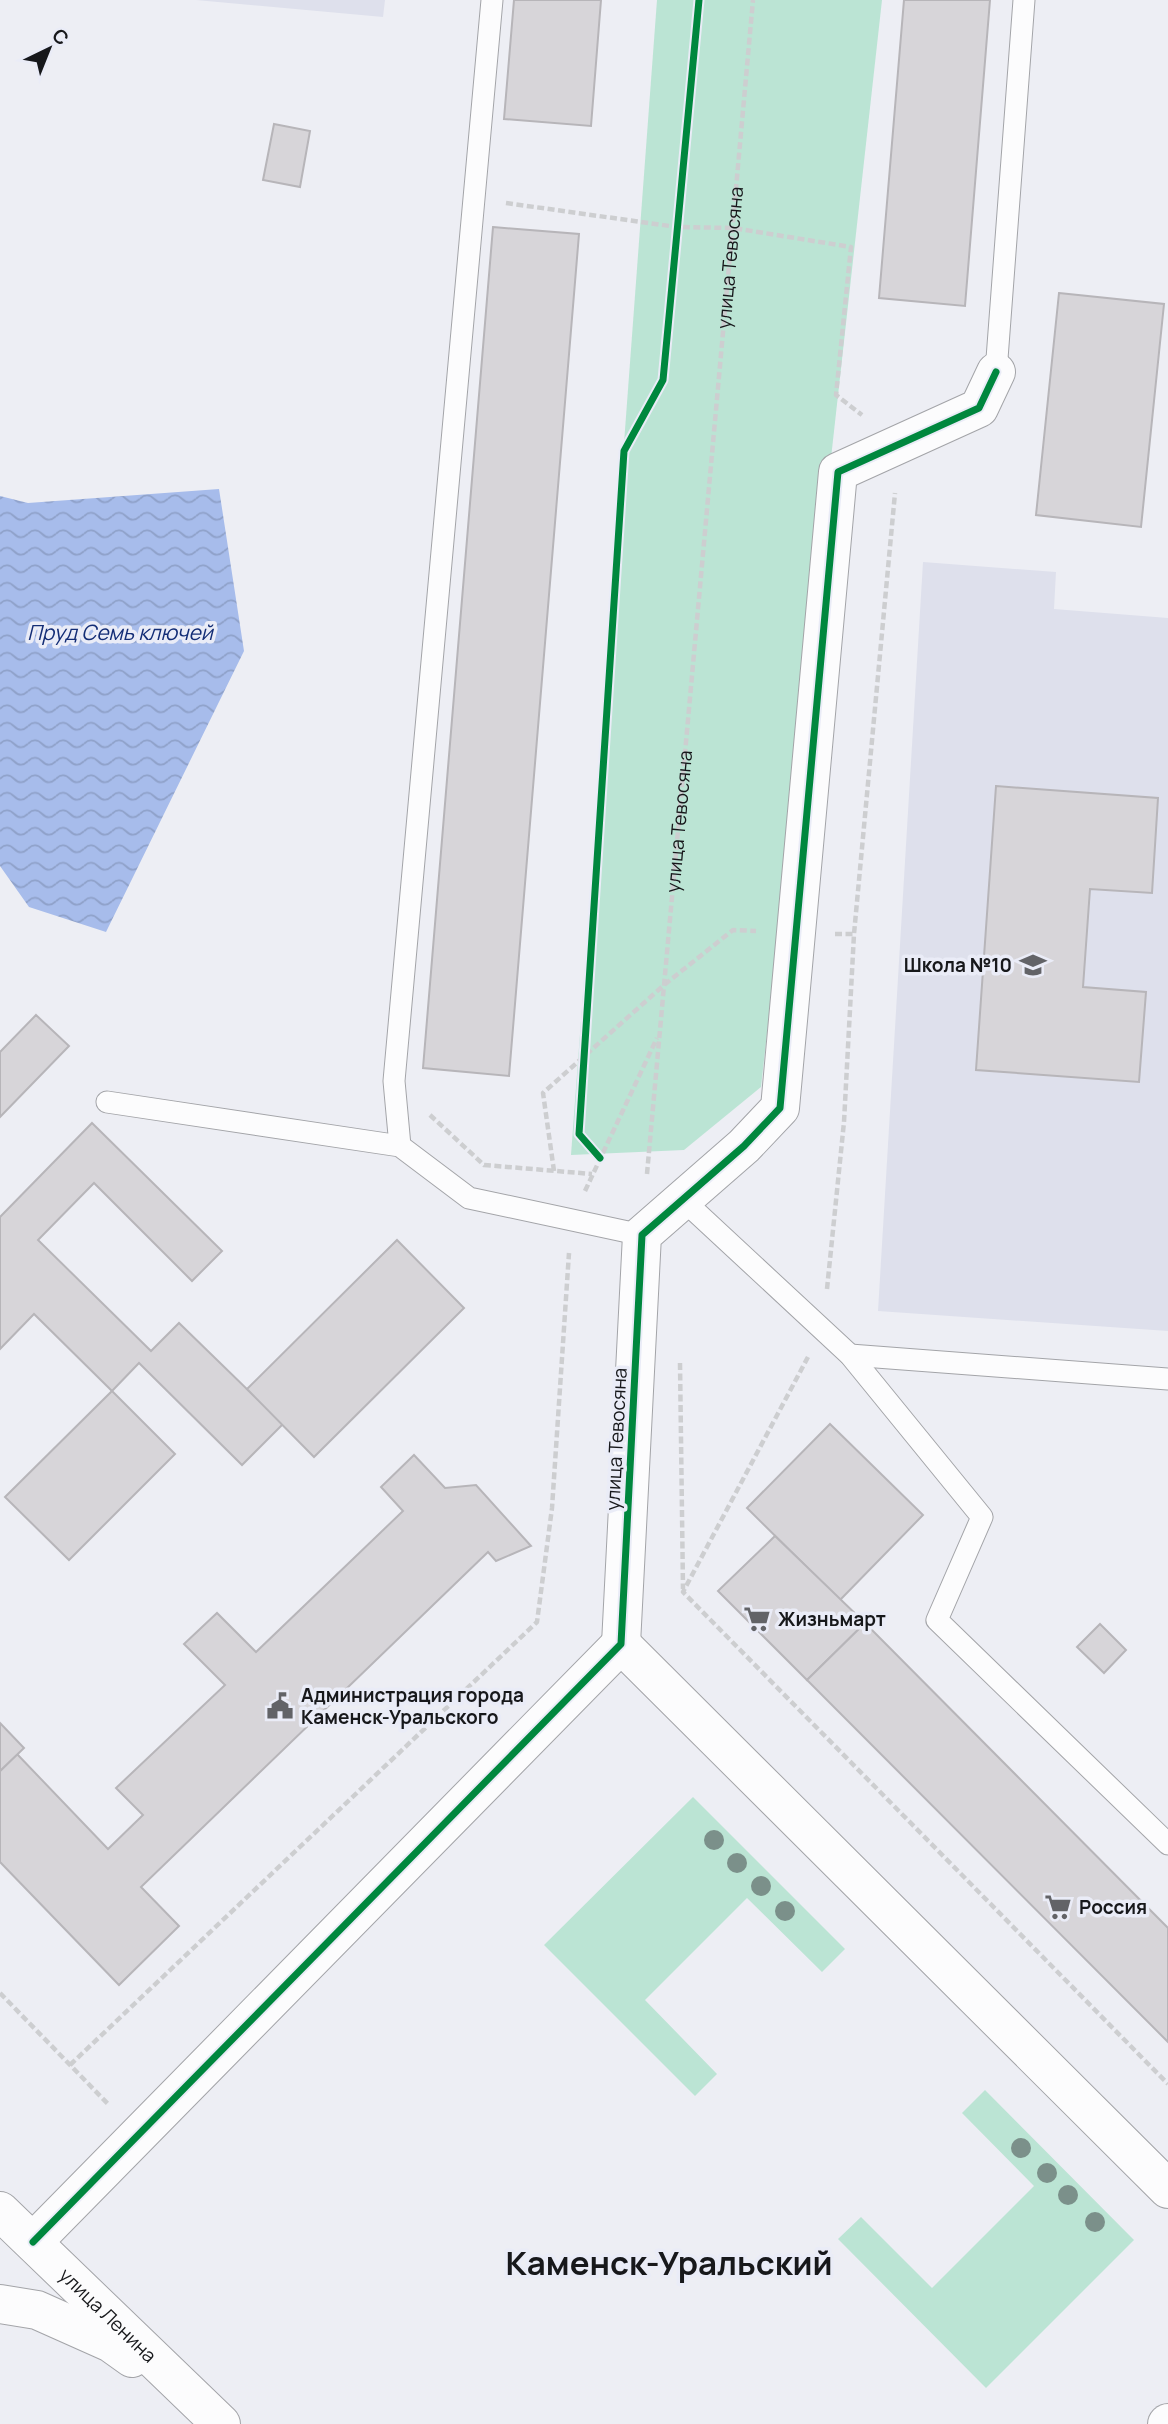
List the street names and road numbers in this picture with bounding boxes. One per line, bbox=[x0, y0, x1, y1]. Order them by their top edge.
street label: улица Тевосяна bbox=[710, 185, 749, 330]
street label: улица Тевосяна bbox=[659, 749, 698, 894]
street label: улица Тевосяна bbox=[599, 1367, 633, 1511]
street label: улица Ленина bbox=[54, 2262, 162, 2368]

